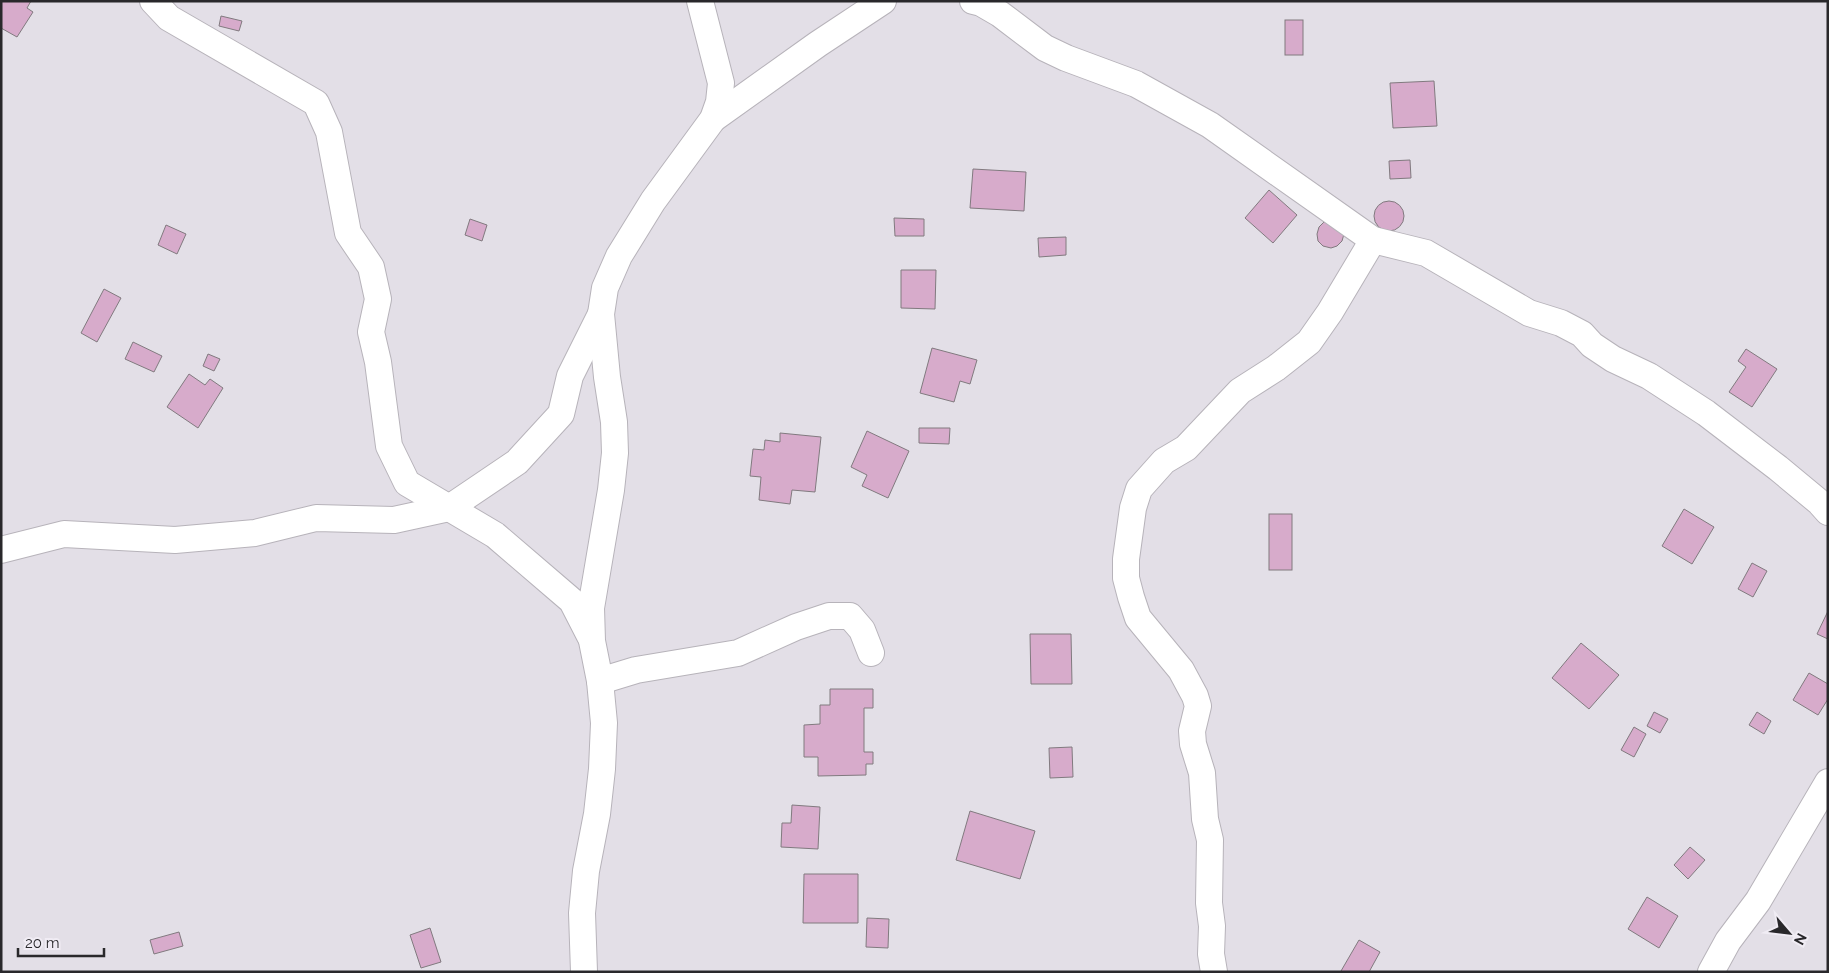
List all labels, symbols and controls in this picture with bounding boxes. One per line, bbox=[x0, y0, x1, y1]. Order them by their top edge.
north arrow bbox=[1764, 908, 1814, 958]
scale bar bbox=[18, 926, 104, 958]
text: N bbox=[1791, 931, 1810, 948]
text: 20 m bbox=[25, 934, 60, 952]

